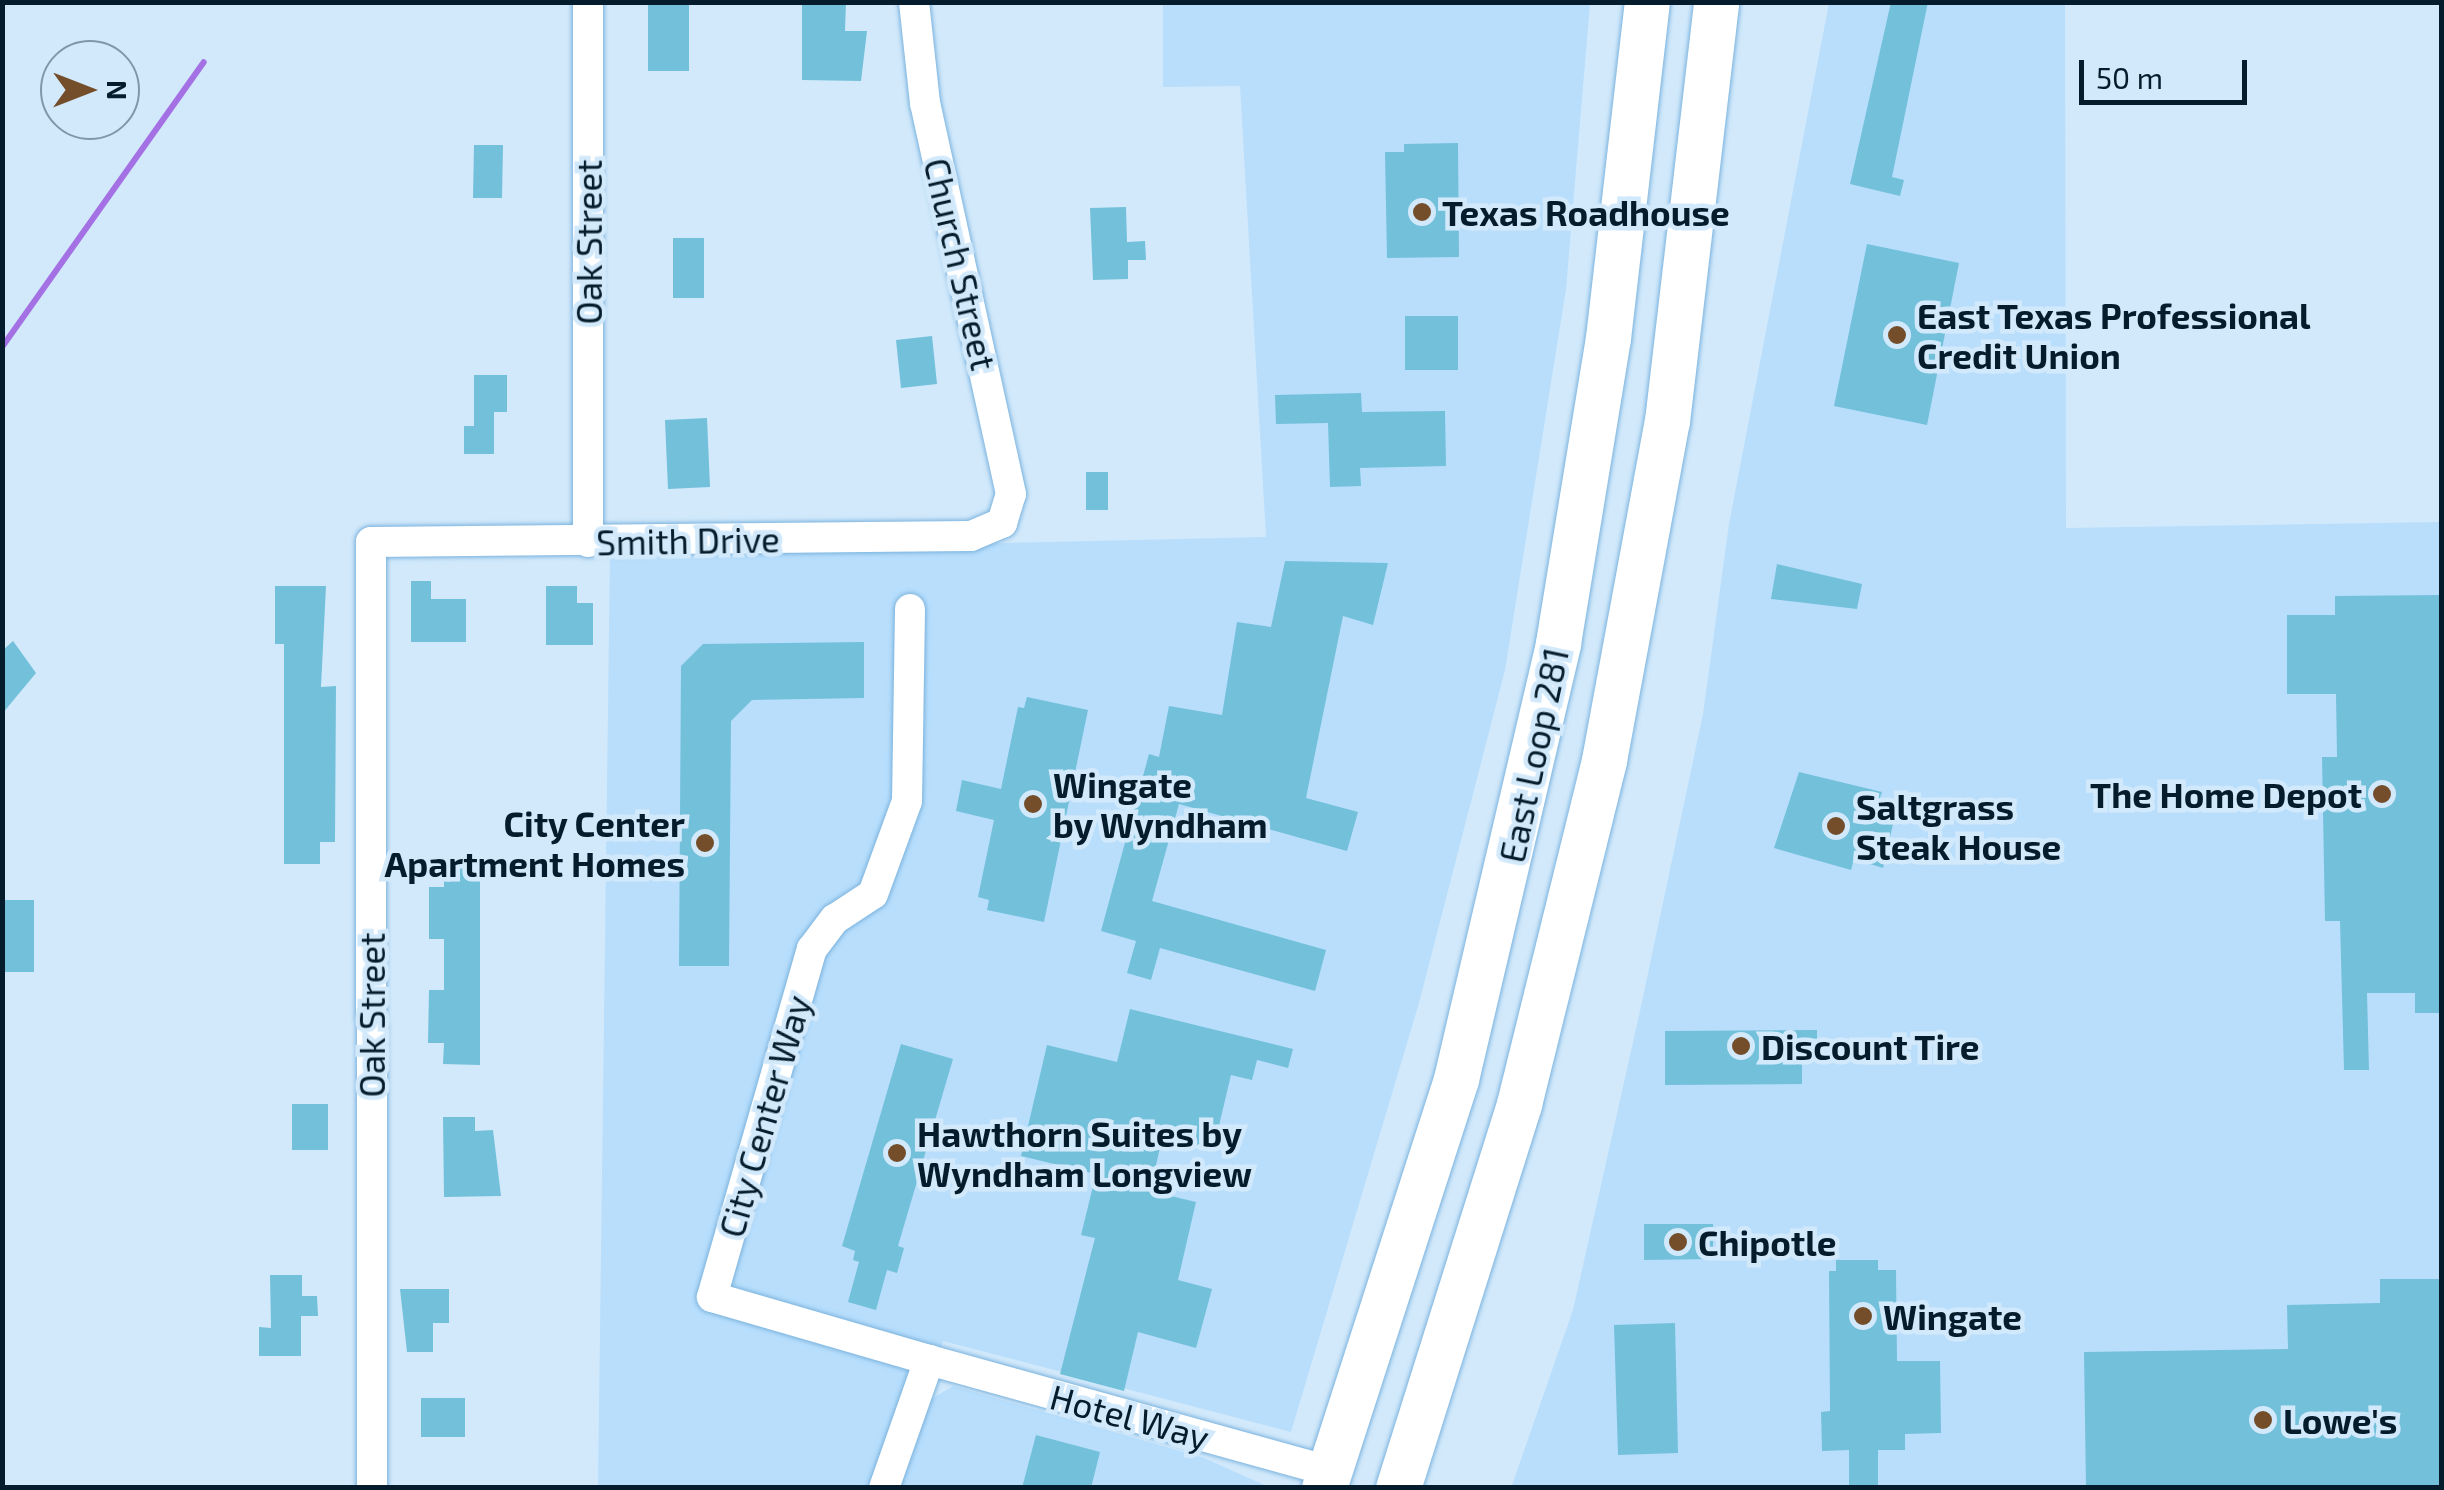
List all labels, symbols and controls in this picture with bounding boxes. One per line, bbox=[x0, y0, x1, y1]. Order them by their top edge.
north arrow bbox=[40, 40, 140, 140]
scale bar bbox=[2084, 40, 2252, 102]
text: 50 m bbox=[2096, 59, 2163, 95]
text: N bbox=[101, 80, 135, 100]
street label: Church Street bbox=[916, 154, 1006, 374]
street label: Oak Street bbox=[567, 159, 609, 325]
place label: Texas Roadhouse bbox=[1442, 191, 1730, 233]
marker: Texas Roadhouse bbox=[1411, 201, 1433, 223]
place label: East Texas Professional Credit Union bbox=[1917, 294, 2311, 376]
marker: East Texas Professional Credit Union bbox=[1886, 324, 1908, 346]
street label: Smith Drive bbox=[596, 517, 780, 563]
street label: East Loop 281 bbox=[1490, 644, 1576, 866]
place label: Wingate by Wyndham bbox=[1053, 763, 1269, 845]
place label: The Home Depot bbox=[2090, 773, 2362, 815]
marker: The Home Depot bbox=[2371, 783, 2393, 805]
place label: Saltgrass Steak House bbox=[1856, 785, 2061, 867]
marker: Wingate by Wyndham bbox=[1022, 793, 1044, 815]
place label: City Center Apartment Homes bbox=[384, 802, 685, 884]
marker: Saltgrass Steak House bbox=[1825, 815, 1847, 837]
marker: City Center Apartment Homes bbox=[694, 832, 716, 854]
street label: Oak Street bbox=[350, 932, 392, 1098]
street label: City Center Way bbox=[709, 989, 819, 1243]
place label: Discount Tire bbox=[1761, 1025, 1980, 1067]
marker: Discount Tire bbox=[1730, 1035, 1752, 1057]
place label: Hawthorn Suites by Wyndham Longview bbox=[917, 1112, 1252, 1194]
marker: Hawthorn Suites by Wyndham Longview bbox=[886, 1142, 908, 1164]
place label: Chipotle bbox=[1698, 1221, 1836, 1263]
marker: Chipotle bbox=[1667, 1231, 1689, 1253]
place label: Wingate bbox=[1883, 1295, 2022, 1337]
marker: Wingate bbox=[1852, 1305, 1874, 1327]
street label: Hotel Way bbox=[1045, 1374, 1215, 1458]
place label: Lowe's bbox=[2283, 1399, 2397, 1441]
marker: Lowe's bbox=[2252, 1409, 2274, 1431]

